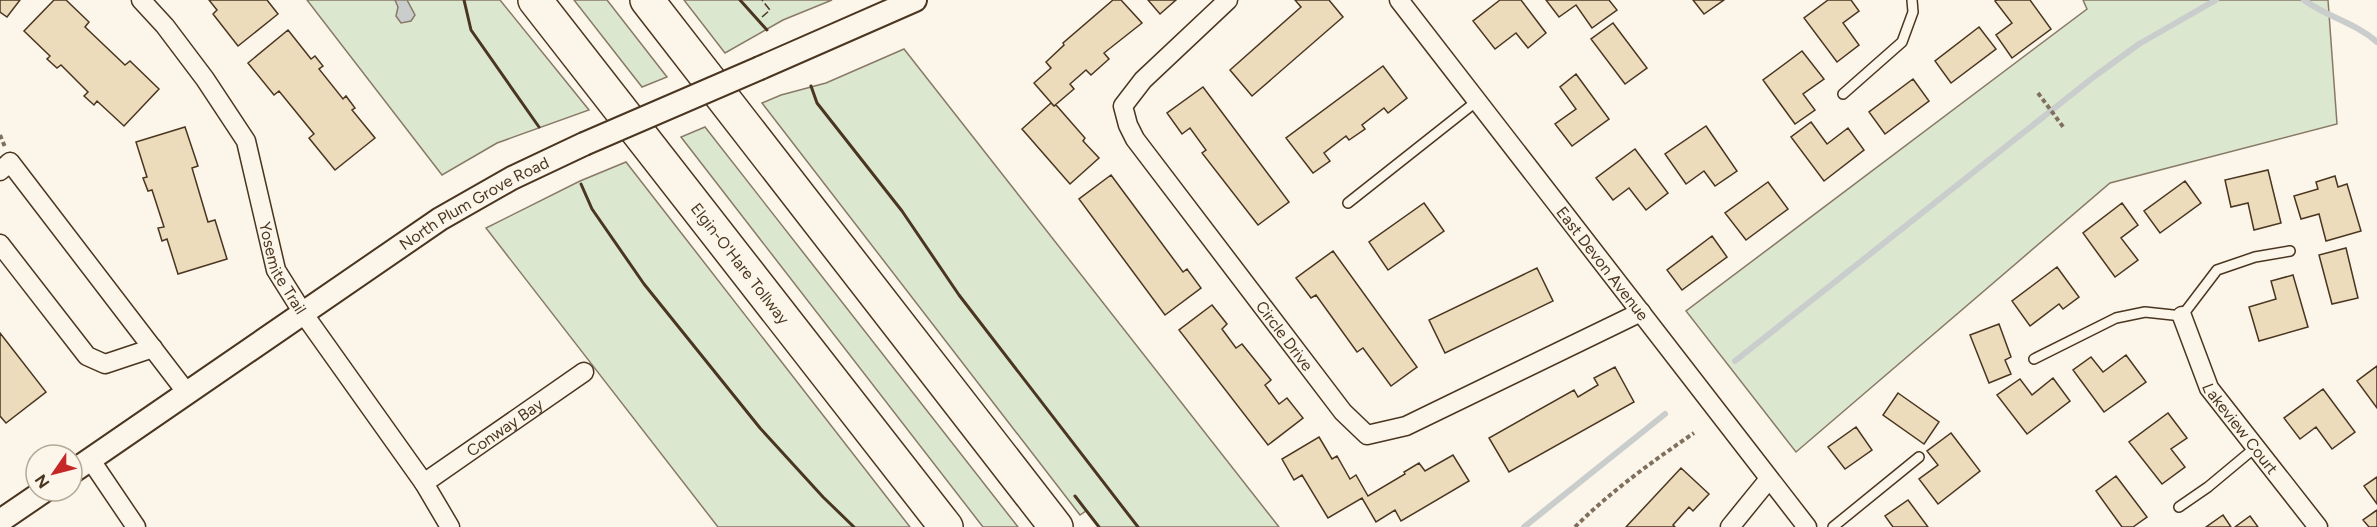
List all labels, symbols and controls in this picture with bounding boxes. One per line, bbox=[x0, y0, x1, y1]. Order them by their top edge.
street label: North Plum Grove Road bbox=[396, 153, 552, 254]
street label: Elgin-O'Hare Tollway bbox=[687, 199, 794, 329]
street label: East Devon Avenue bbox=[1552, 203, 1653, 325]
street label: Yosemite Trail bbox=[255, 220, 310, 318]
street label: Circle Drive bbox=[1252, 297, 1317, 375]
street label: Lakeview Court bbox=[2198, 381, 2282, 478]
street label: Conway Bay bbox=[463, 394, 547, 461]
north arrow bbox=[24, 443, 84, 503]
text: N bbox=[31, 471, 53, 492]

